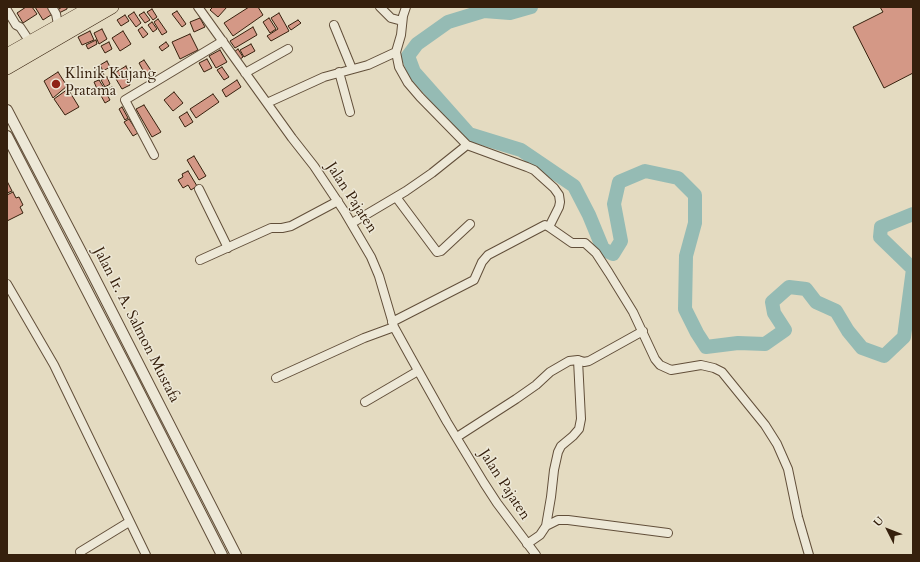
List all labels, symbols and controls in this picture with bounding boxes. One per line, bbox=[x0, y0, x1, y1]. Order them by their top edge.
place label: Klinik Kujang Pratama bbox=[65, 66, 156, 101]
marker: Klinik Kujang Pratama bbox=[50, 78, 62, 90]
street label: Jalan Pajaten bbox=[322, 159, 380, 237]
street label: Jalan Ir. A. Salmon Mustafa bbox=[89, 244, 183, 406]
street label: Jalan Pajaten bbox=[475, 446, 533, 524]
north arrow bbox=[868, 510, 908, 550]
text: U bbox=[870, 513, 887, 530]

